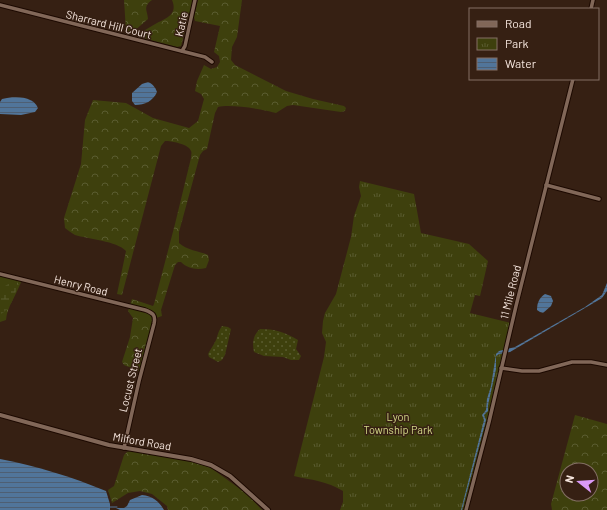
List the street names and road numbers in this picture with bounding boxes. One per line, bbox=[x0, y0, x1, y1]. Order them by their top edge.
street label: Sharrard Hill Court bbox=[65, 7, 153, 41]
street label: Katie bbox=[172, 10, 190, 38]
street label: 11 Mile Road bbox=[497, 263, 523, 321]
street label: Henry Road bbox=[53, 272, 109, 298]
street label: Locust Street bbox=[116, 347, 144, 413]
street label: Milford Road bbox=[112, 429, 172, 453]

